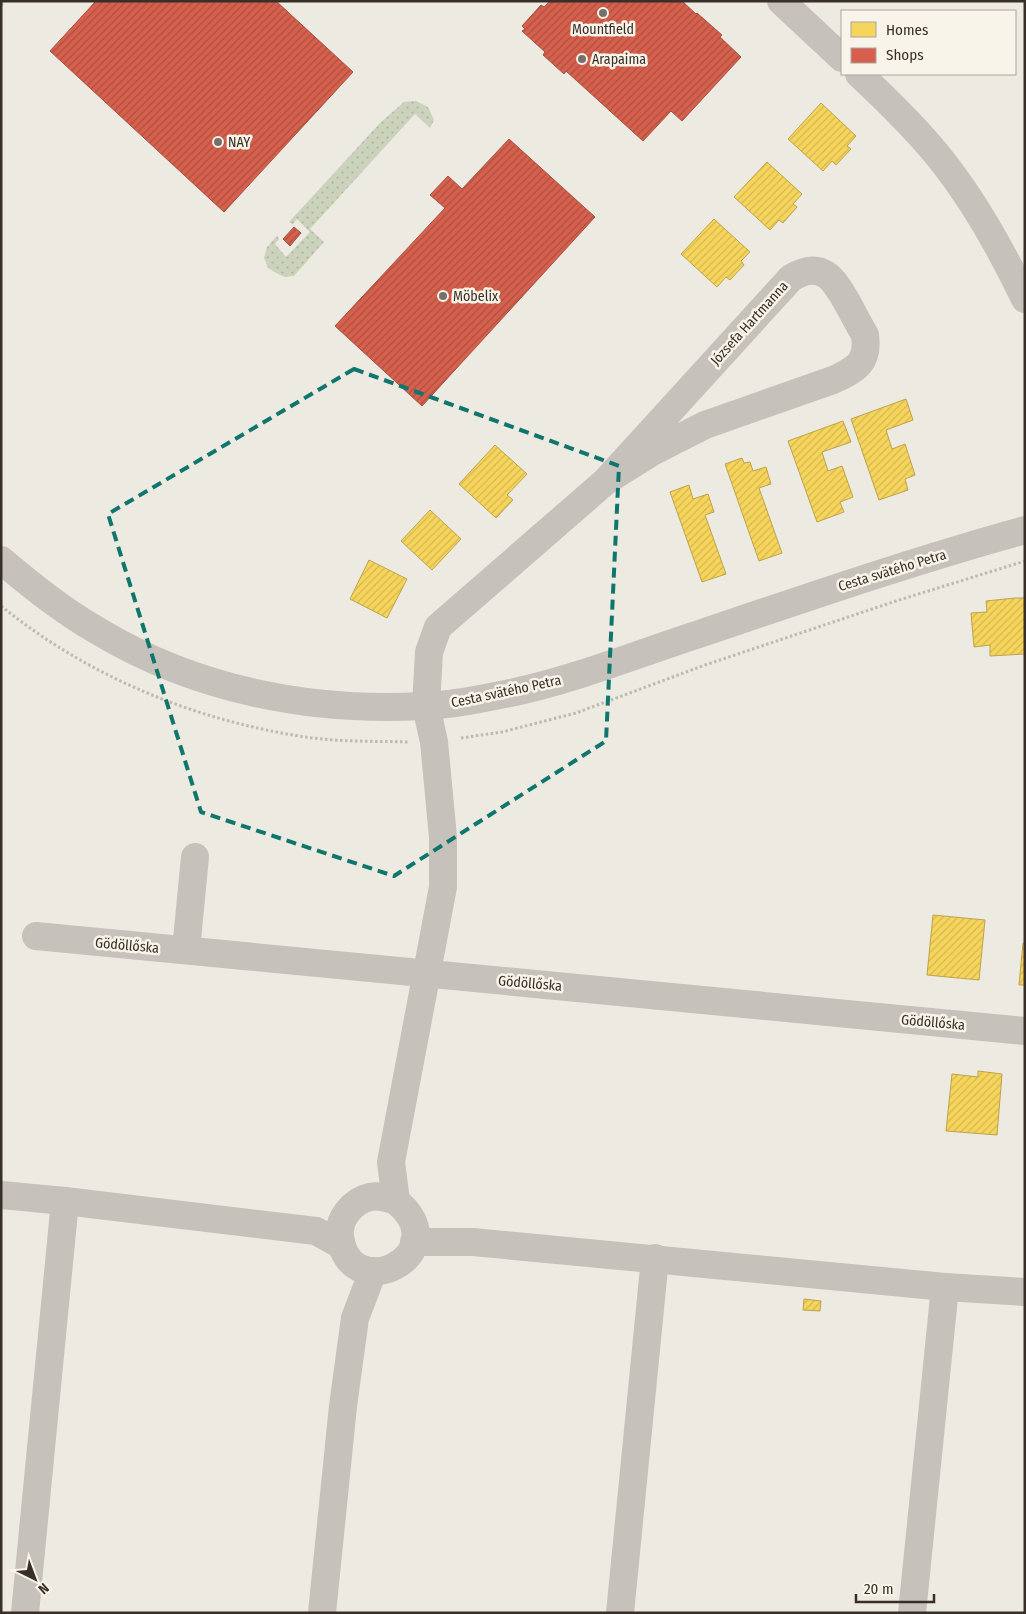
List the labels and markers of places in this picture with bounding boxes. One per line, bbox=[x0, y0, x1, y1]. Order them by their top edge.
marker: Mountfield bbox=[597, 7, 609, 19]
place label: Mountfield bbox=[572, 21, 634, 38]
place label: Arapaima bbox=[592, 51, 646, 68]
marker: Arapaima bbox=[576, 53, 588, 65]
place label: NAY bbox=[228, 134, 250, 151]
marker: NAY bbox=[212, 136, 224, 148]
place label: Möbelix bbox=[453, 288, 499, 305]
marker: Möbelix bbox=[437, 290, 449, 302]

